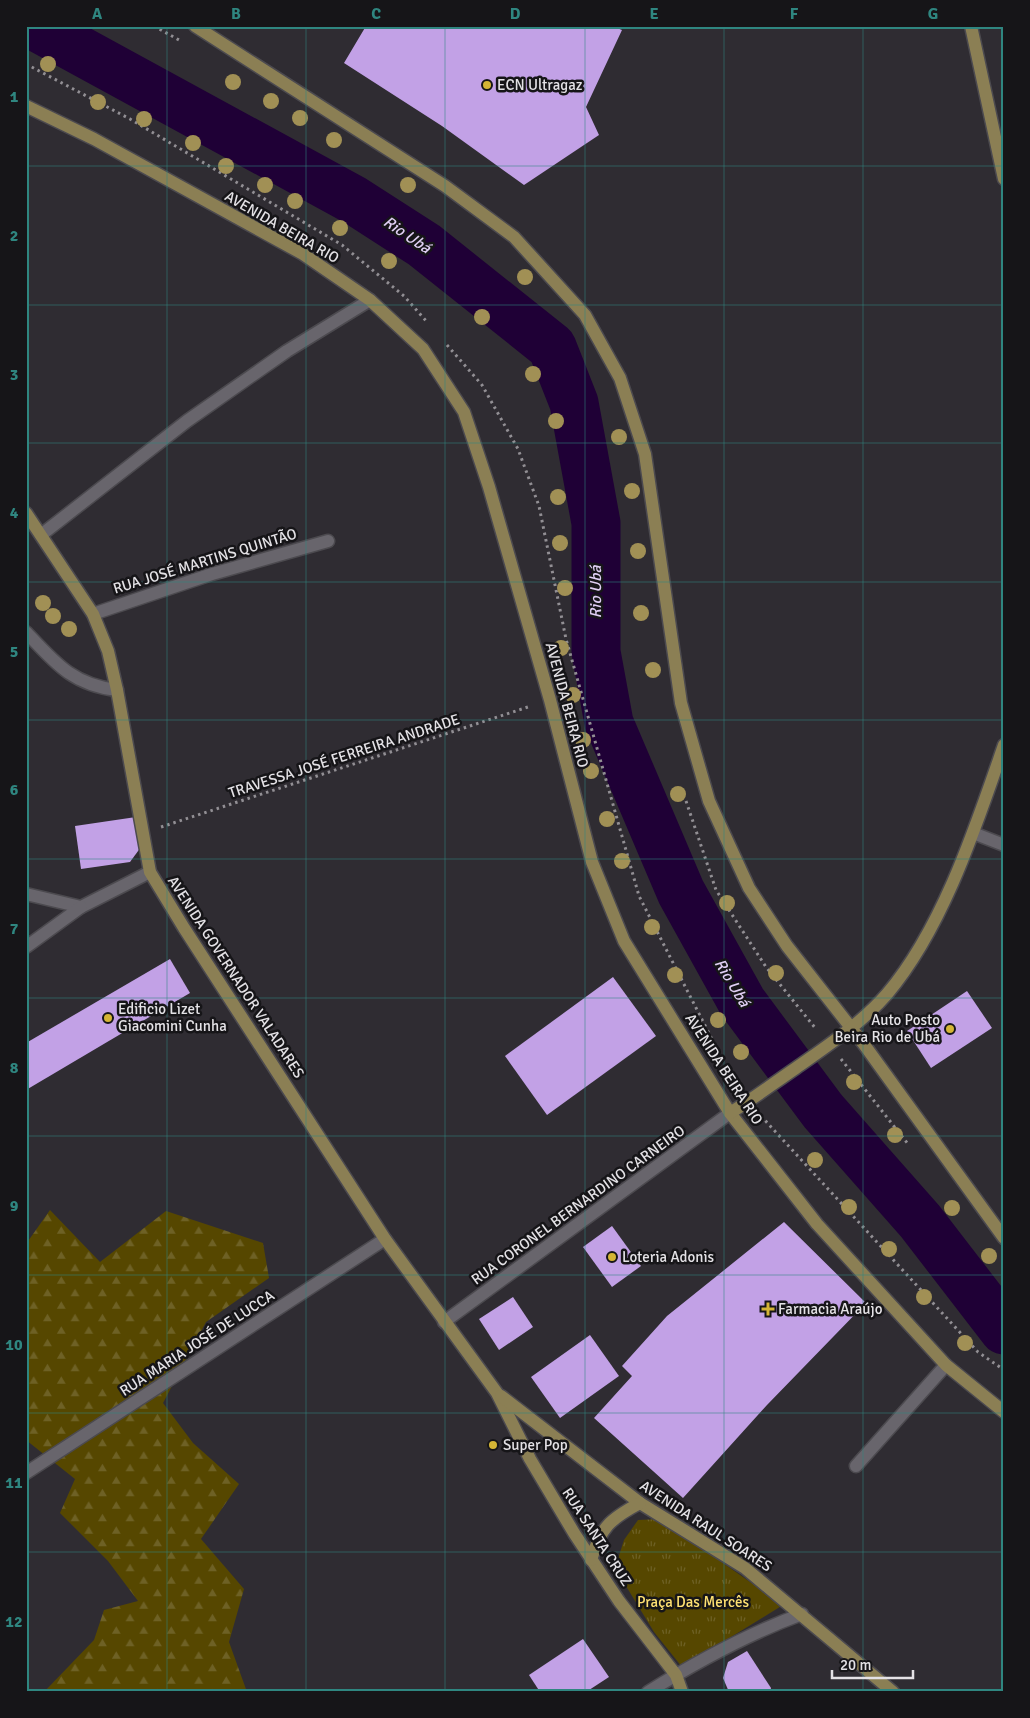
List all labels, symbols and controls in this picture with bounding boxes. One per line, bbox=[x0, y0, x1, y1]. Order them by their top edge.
text: A bbox=[92, 4, 103, 24]
text: B bbox=[231, 4, 241, 24]
text: C bbox=[371, 4, 381, 24]
text: D bbox=[510, 4, 521, 24]
text: E bbox=[649, 4, 659, 24]
text: F bbox=[790, 4, 799, 24]
text: G bbox=[928, 4, 938, 24]
place label: ECN Ultragaz bbox=[497, 76, 583, 94]
marker: ECN Ultragaz bbox=[481, 79, 493, 91]
text: 1 bbox=[10, 87, 19, 107]
street label: AVENIDA BEIRA RIO bbox=[222, 187, 342, 267]
water label: Rio Ubá bbox=[379, 212, 435, 259]
text: 2 bbox=[10, 226, 18, 246]
text: 3 bbox=[10, 365, 18, 385]
text: 4 bbox=[10, 503, 19, 523]
street label: RUA JOSÉ MARTINS QUINTÃO bbox=[111, 523, 299, 598]
water label: Rio Ubá bbox=[586, 565, 606, 619]
street label: AVENIDA BEIRA RIO bbox=[542, 640, 592, 770]
text: 5 bbox=[10, 642, 18, 662]
street label: TRAVESSA JOSÉ FERREIRA ANDRADE bbox=[226, 709, 462, 802]
text: 6 bbox=[10, 780, 19, 800]
street label: AVENIDA GOVERNADOR VALADARES bbox=[164, 873, 308, 1081]
text: 7 bbox=[10, 919, 19, 939]
water label: Rio Ubá bbox=[710, 955, 755, 1012]
place label: Edificio Lizet Giacomini Cunha bbox=[118, 1000, 227, 1035]
street label: AVENIDA BEIRA RIO bbox=[681, 1010, 767, 1128]
place label: Auto Posto Beira Rio de Ubá bbox=[835, 1011, 940, 1046]
marker: Edificio Lizet Giacomini Cunha bbox=[102, 1012, 114, 1024]
marker: Auto Posto Beira Rio de Ubá bbox=[944, 1023, 956, 1035]
text: 8 bbox=[10, 1058, 19, 1078]
street label: RUA CORONEL BERNARDINO CARNEIRO bbox=[468, 1121, 688, 1289]
text: 9 bbox=[10, 1196, 19, 1216]
place label: Loteria Adonis bbox=[622, 1248, 715, 1266]
marker: Loteria Adonis bbox=[606, 1251, 618, 1263]
street label: RUA MARIA JOSÉ DE LUCCA bbox=[116, 1285, 278, 1400]
place label: Farmacia Araújo bbox=[778, 1300, 883, 1318]
marker: Farmacia Araújo bbox=[762, 1303, 774, 1315]
text: 10 bbox=[5, 1335, 23, 1355]
place label: Super Pop bbox=[503, 1436, 568, 1454]
marker: Super Pop bbox=[487, 1439, 499, 1451]
text: 11 bbox=[5, 1473, 23, 1493]
street label: AVENIDA RAUL SOARES bbox=[637, 1477, 775, 1575]
street label: RUA SANTA CRUZ bbox=[558, 1484, 636, 1590]
park label: Praça Das Mercês bbox=[637, 1593, 750, 1611]
text: 12 bbox=[5, 1612, 23, 1632]
scale bar bbox=[832, 1648, 914, 1680]
text: 20 m bbox=[840, 1656, 871, 1674]

